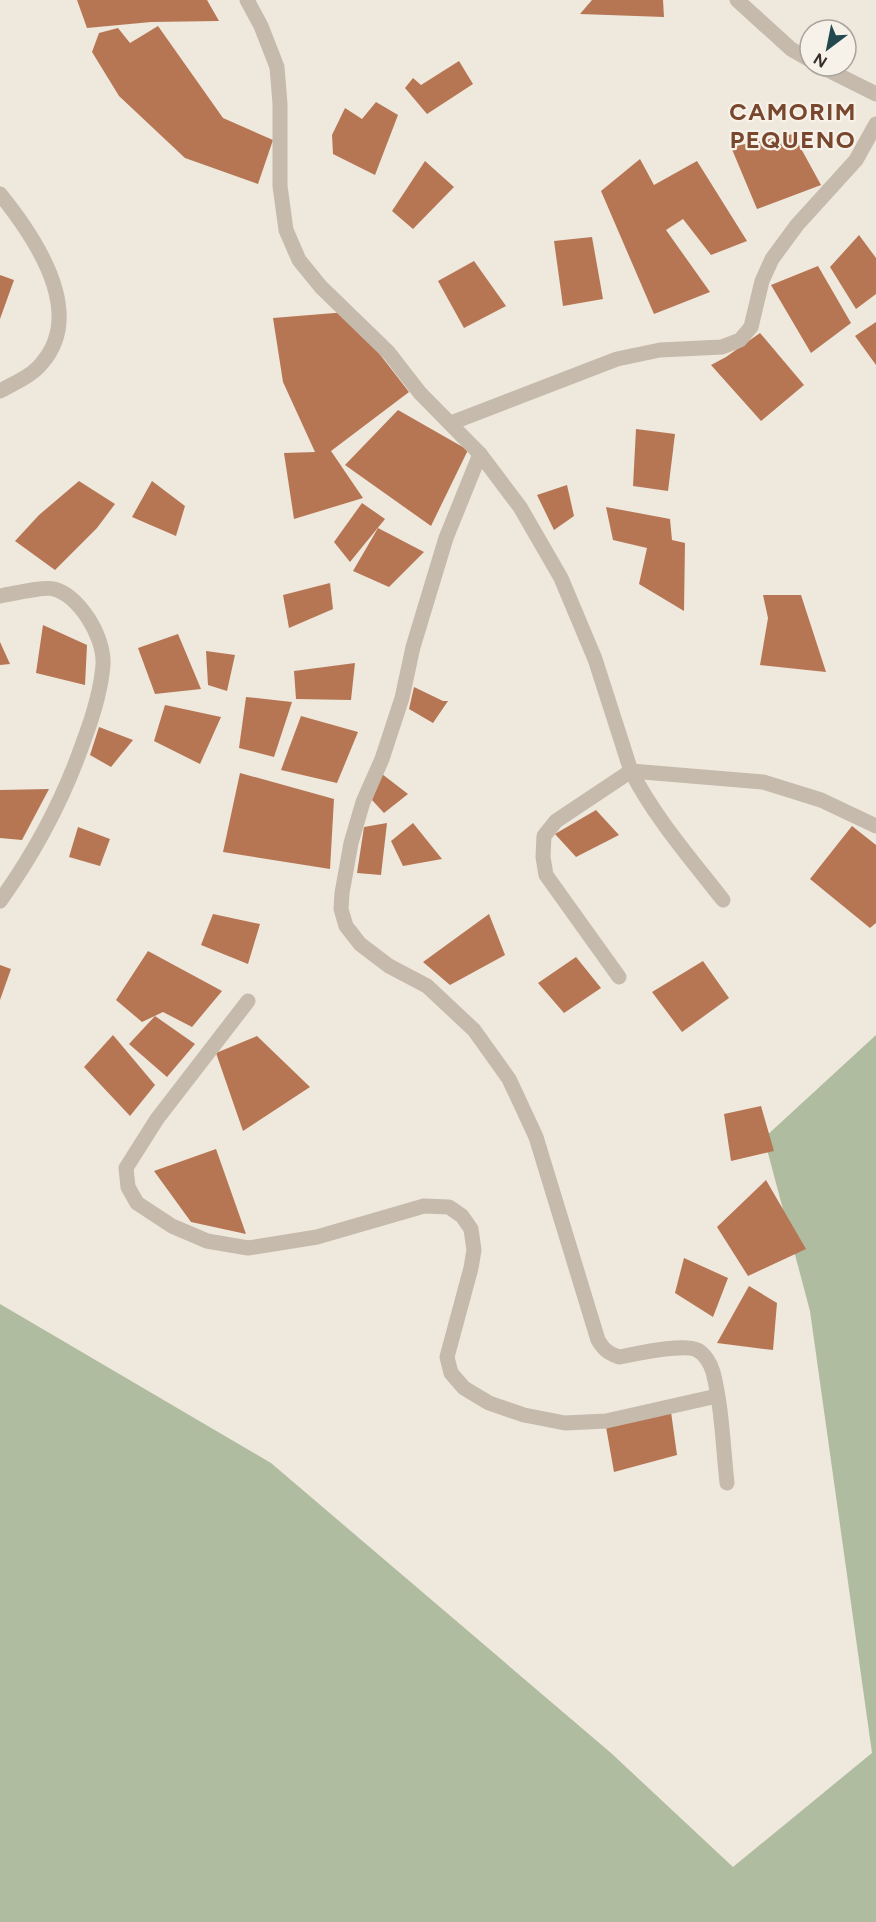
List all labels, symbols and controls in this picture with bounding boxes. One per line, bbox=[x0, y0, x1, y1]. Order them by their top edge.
north arrow bbox=[798, 18, 858, 78]
text: N bbox=[810, 49, 831, 72]
district label: CAMORIM PEQUENO bbox=[729, 97, 857, 154]

